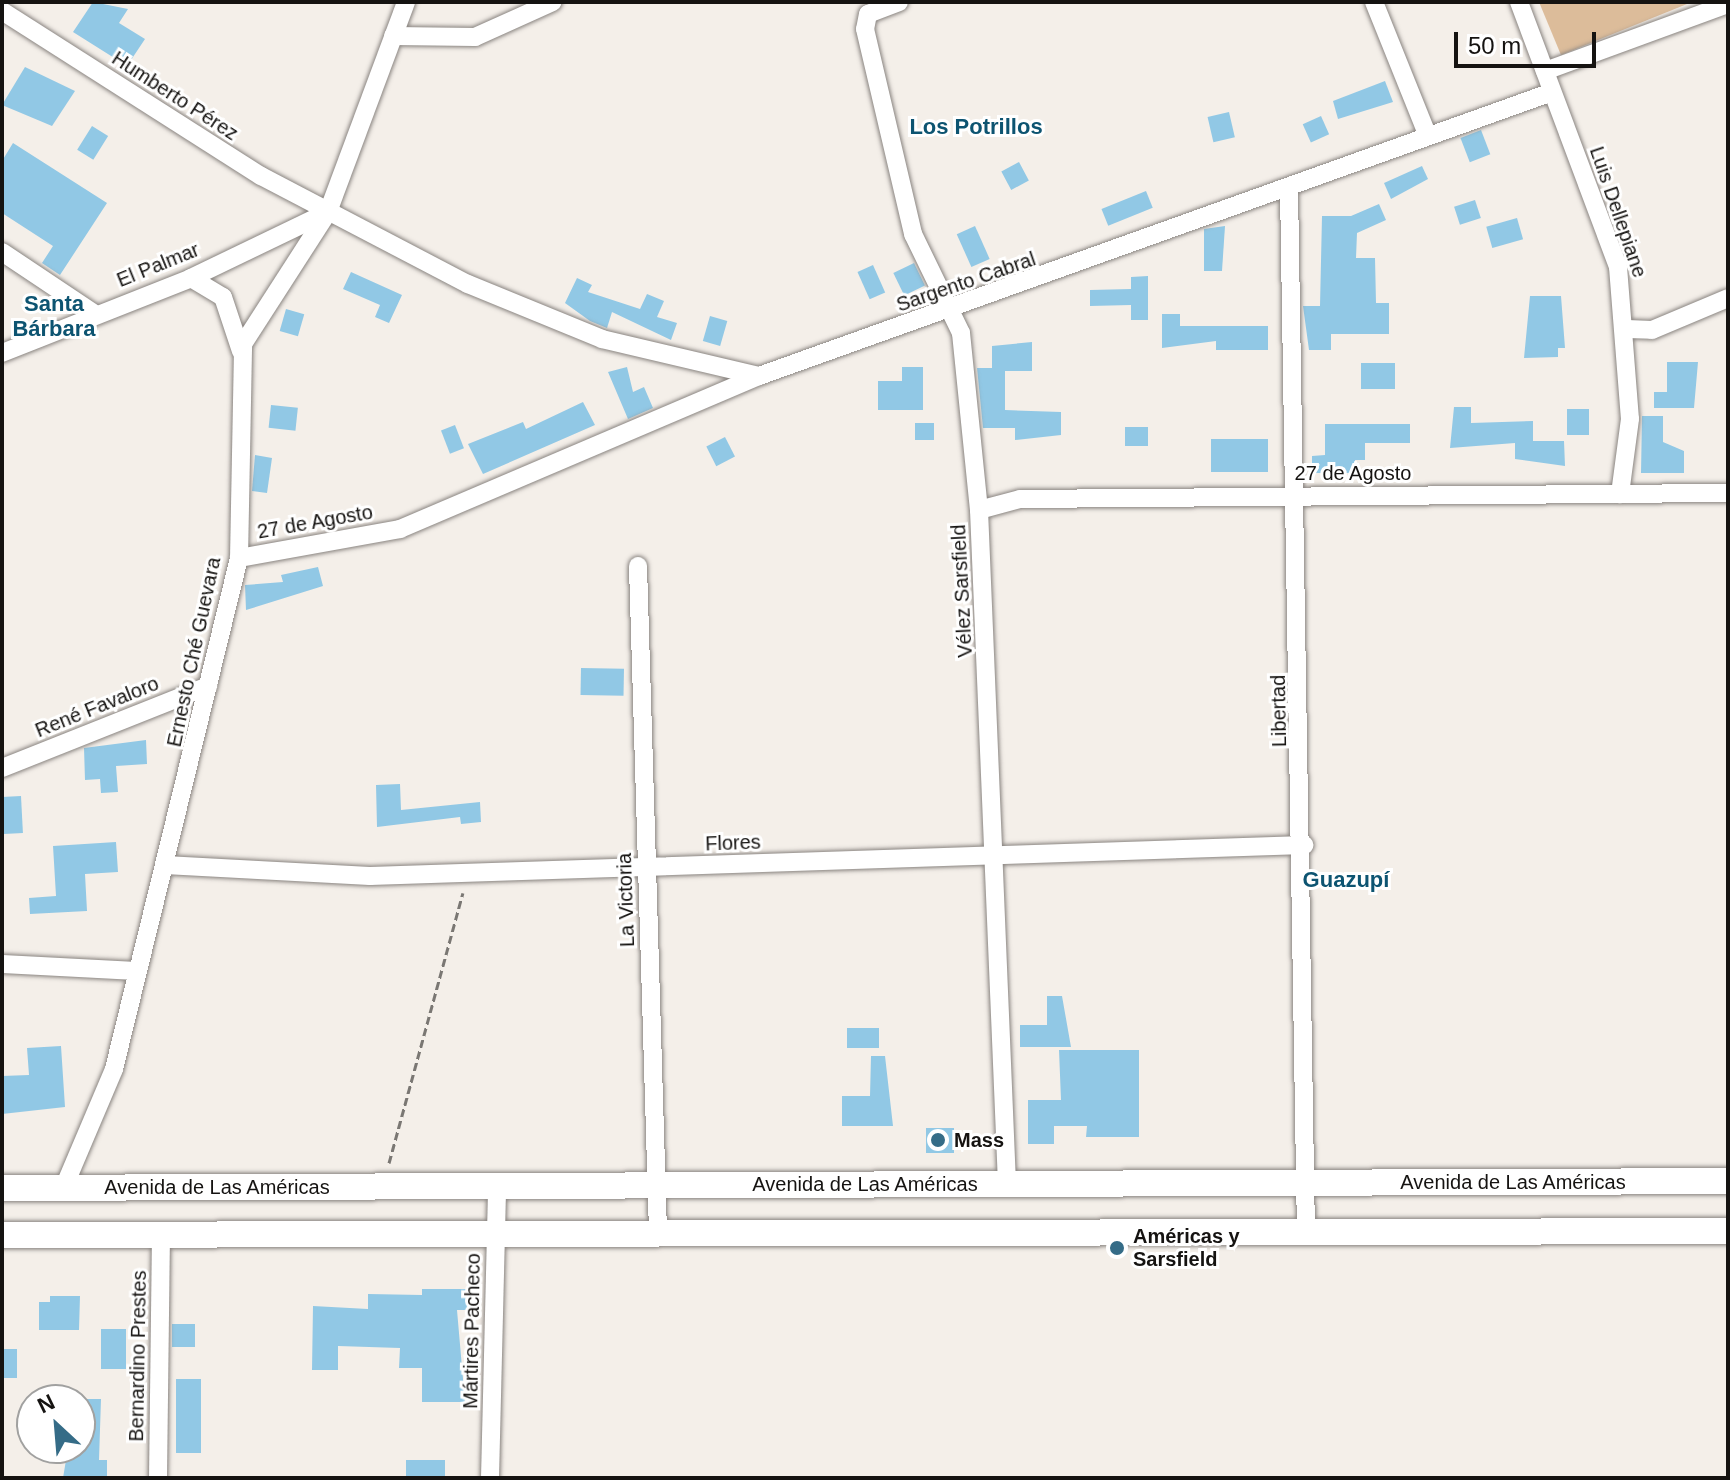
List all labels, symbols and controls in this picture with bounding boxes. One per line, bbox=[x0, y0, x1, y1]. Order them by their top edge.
scale bar bbox=[1458, 16, 1600, 66]
text: 50 m bbox=[1468, 32, 1521, 59]
street label: Humberto Pérez bbox=[107, 46, 243, 146]
district label: Los Potrillos bbox=[909, 114, 1043, 140]
street label: Luis Dellepiane bbox=[1584, 143, 1652, 281]
street label: El Palmar bbox=[113, 238, 203, 292]
street label: Sargento Cabral bbox=[893, 247, 1039, 317]
district label: Santa Bárbara bbox=[12, 290, 96, 342]
street label: 27 de Agosto bbox=[1294, 461, 1412, 485]
street label: 27 de Agosto bbox=[255, 500, 375, 544]
street label: Vélez Sarsfield bbox=[947, 524, 977, 658]
street label: Ernesto Ché Guevara bbox=[162, 555, 226, 749]
street label: René Favaloro bbox=[32, 671, 162, 743]
street label: Libertad bbox=[1266, 675, 1292, 747]
street label: Flores bbox=[705, 830, 761, 856]
street label: La Victoria bbox=[612, 853, 640, 947]
district label: Guazupí bbox=[1303, 867, 1389, 893]
place label: Mass bbox=[954, 1128, 1004, 1152]
marker: Mass bbox=[929, 1131, 947, 1149]
street label: Avenida de Las Américas bbox=[1400, 1170, 1626, 1194]
street label: Avenida de Las Américas bbox=[752, 1172, 978, 1196]
street label: Avenida de Las Américas bbox=[104, 1175, 330, 1199]
place label: Américas y Sarsfield bbox=[1133, 1224, 1240, 1271]
marker: Américas y Sarsfield bbox=[1108, 1239, 1126, 1257]
street label: Mártires Pacheco bbox=[459, 1253, 485, 1409]
street label: Bernardino Prestes bbox=[125, 1270, 151, 1442]
north arrow bbox=[16, 1384, 96, 1464]
text: N bbox=[34, 1389, 59, 1418]

